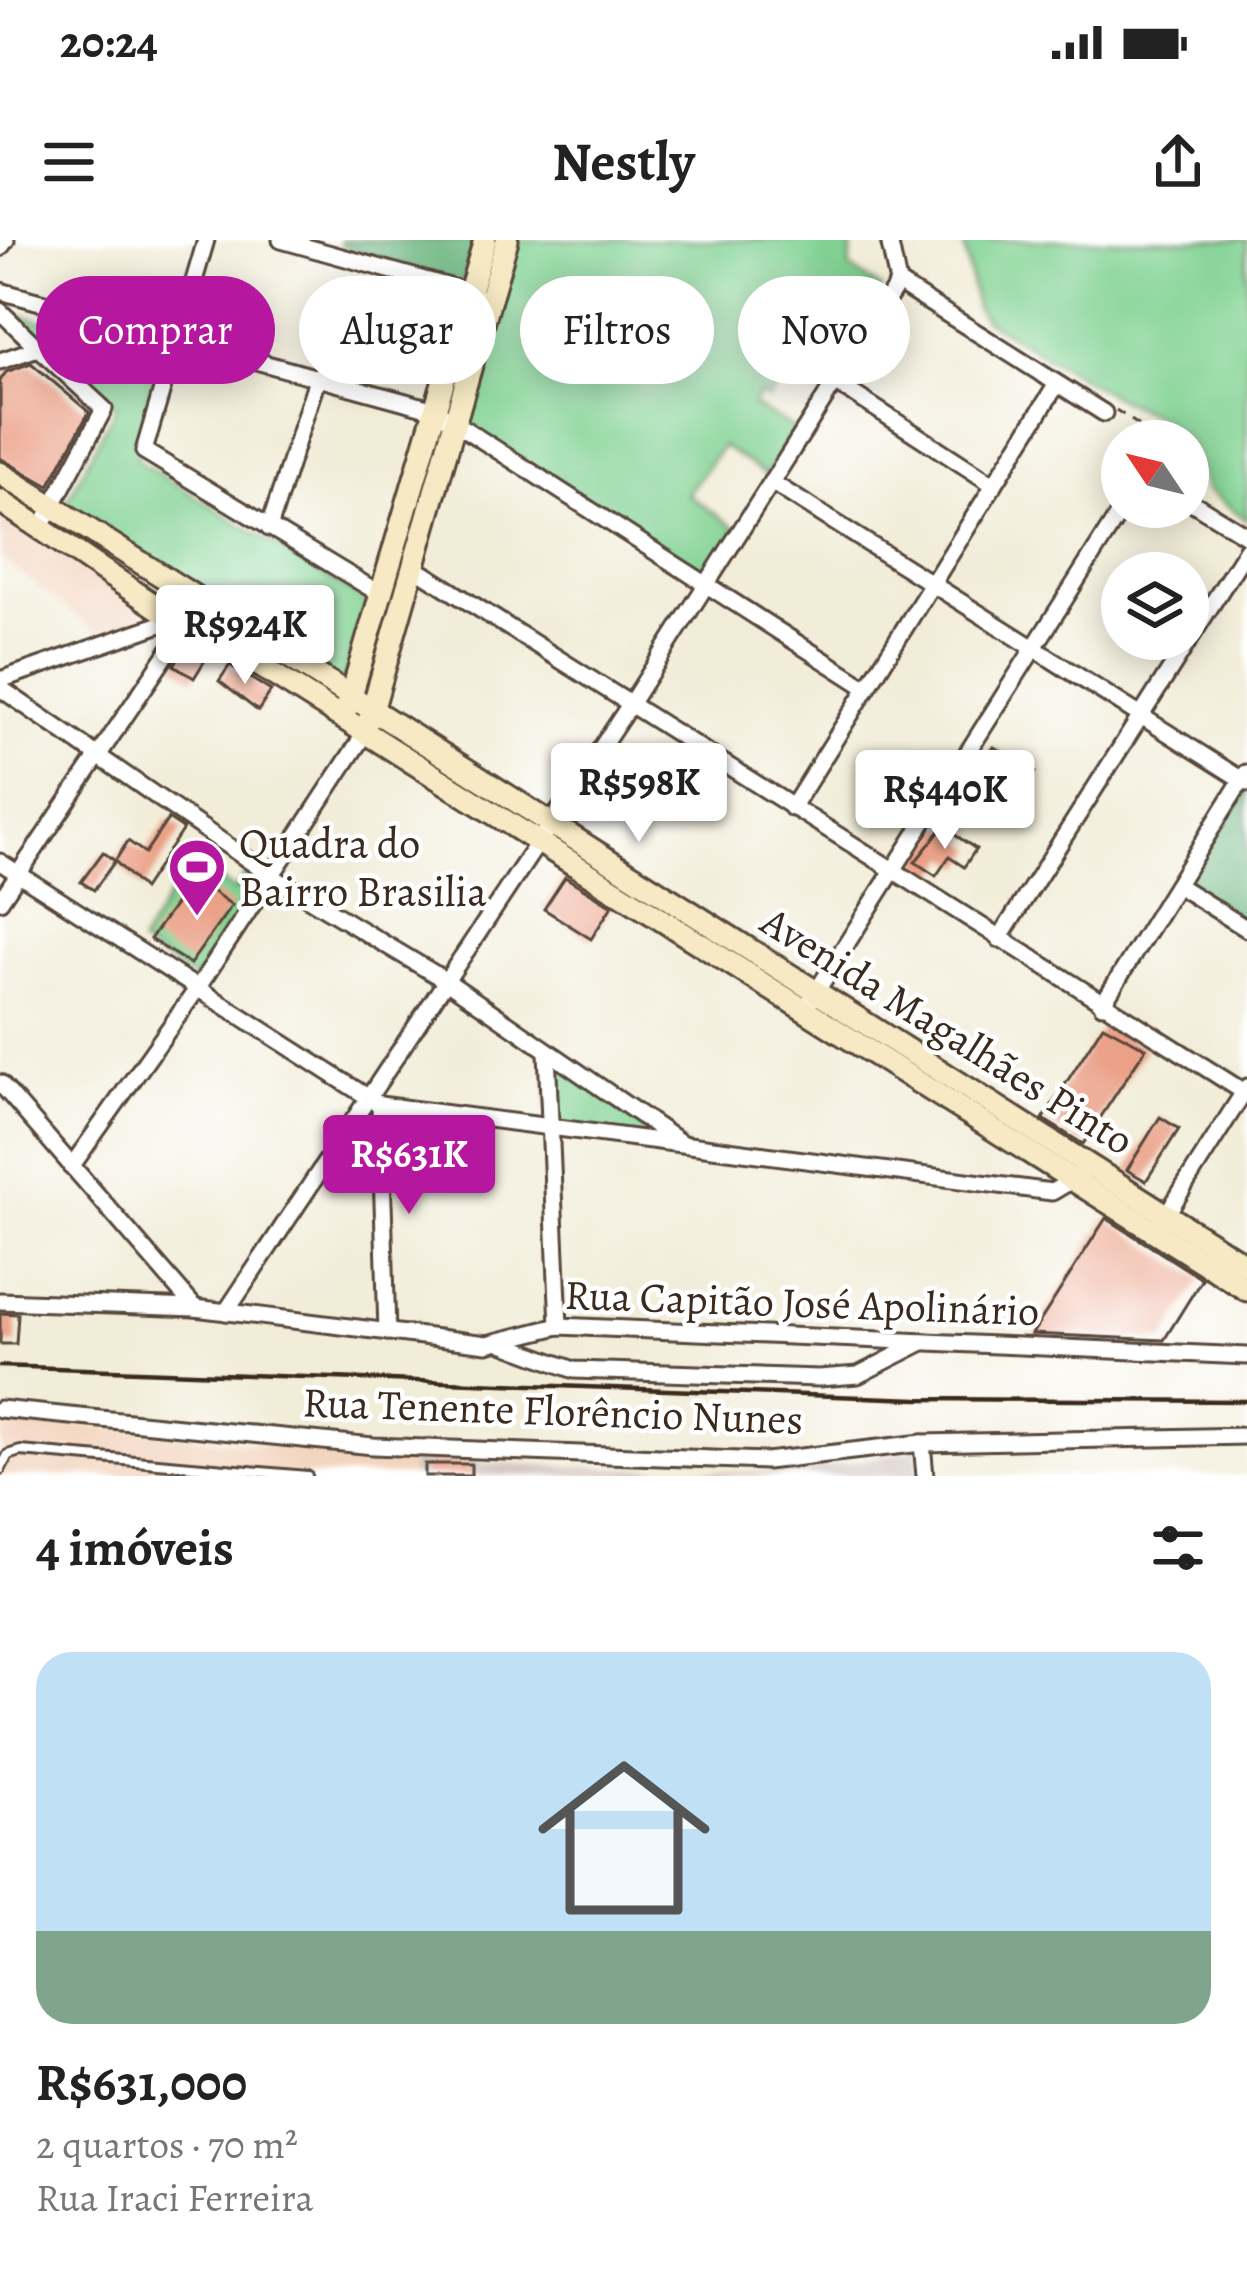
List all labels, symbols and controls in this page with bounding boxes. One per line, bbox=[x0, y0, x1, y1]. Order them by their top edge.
text: 20:24 bbox=[60, 11, 158, 73]
text: Nestly bbox=[552, 125, 695, 199]
icon: menu bbox=[36, 129, 102, 195]
icon: share bbox=[1145, 129, 1211, 195]
chip: Comprar bbox=[36, 276, 275, 384]
chip: Alugar bbox=[299, 276, 496, 384]
chip: Filtros bbox=[520, 276, 714, 384]
chip: Novo bbox=[738, 276, 910, 384]
north arrow bbox=[1101, 420, 1209, 528]
map controls bbox=[1101, 420, 1209, 660]
button: layers bbox=[1101, 552, 1209, 660]
pin: R$924K bbox=[147, 585, 343, 687]
text: R$924K bbox=[183, 597, 307, 650]
pin: R$598K bbox=[541, 743, 737, 845]
pin: R$440K bbox=[847, 750, 1043, 852]
text: R$598K bbox=[578, 755, 700, 808]
text: R$440K bbox=[882, 762, 1008, 815]
place label: Quadra do Bairro Brasilia bbox=[239, 815, 487, 920]
sports icon: Quadra do Bairro Brasilia bbox=[166, 836, 228, 918]
street label: Avenida Magalhães Pinto bbox=[750, 892, 1145, 1168]
pin: R$631K bbox=[311, 1115, 507, 1217]
text: R$631K bbox=[350, 1127, 468, 1180]
street label: Rua Capitão José Apolinário bbox=[564, 1266, 1040, 1339]
street label: Rua Tenente Florêncio Nunes bbox=[302, 1373, 804, 1448]
text: 4 imóveis bbox=[36, 1513, 234, 1583]
icon: filters bbox=[1145, 1515, 1211, 1581]
icon: home bbox=[516, 1730, 732, 1946]
text: R$631,000 bbox=[36, 2048, 247, 2118]
text: 2 quartos · 70 m² bbox=[36, 2118, 298, 2171]
text: Rua Iraci Ferreira bbox=[36, 2171, 314, 2224]

